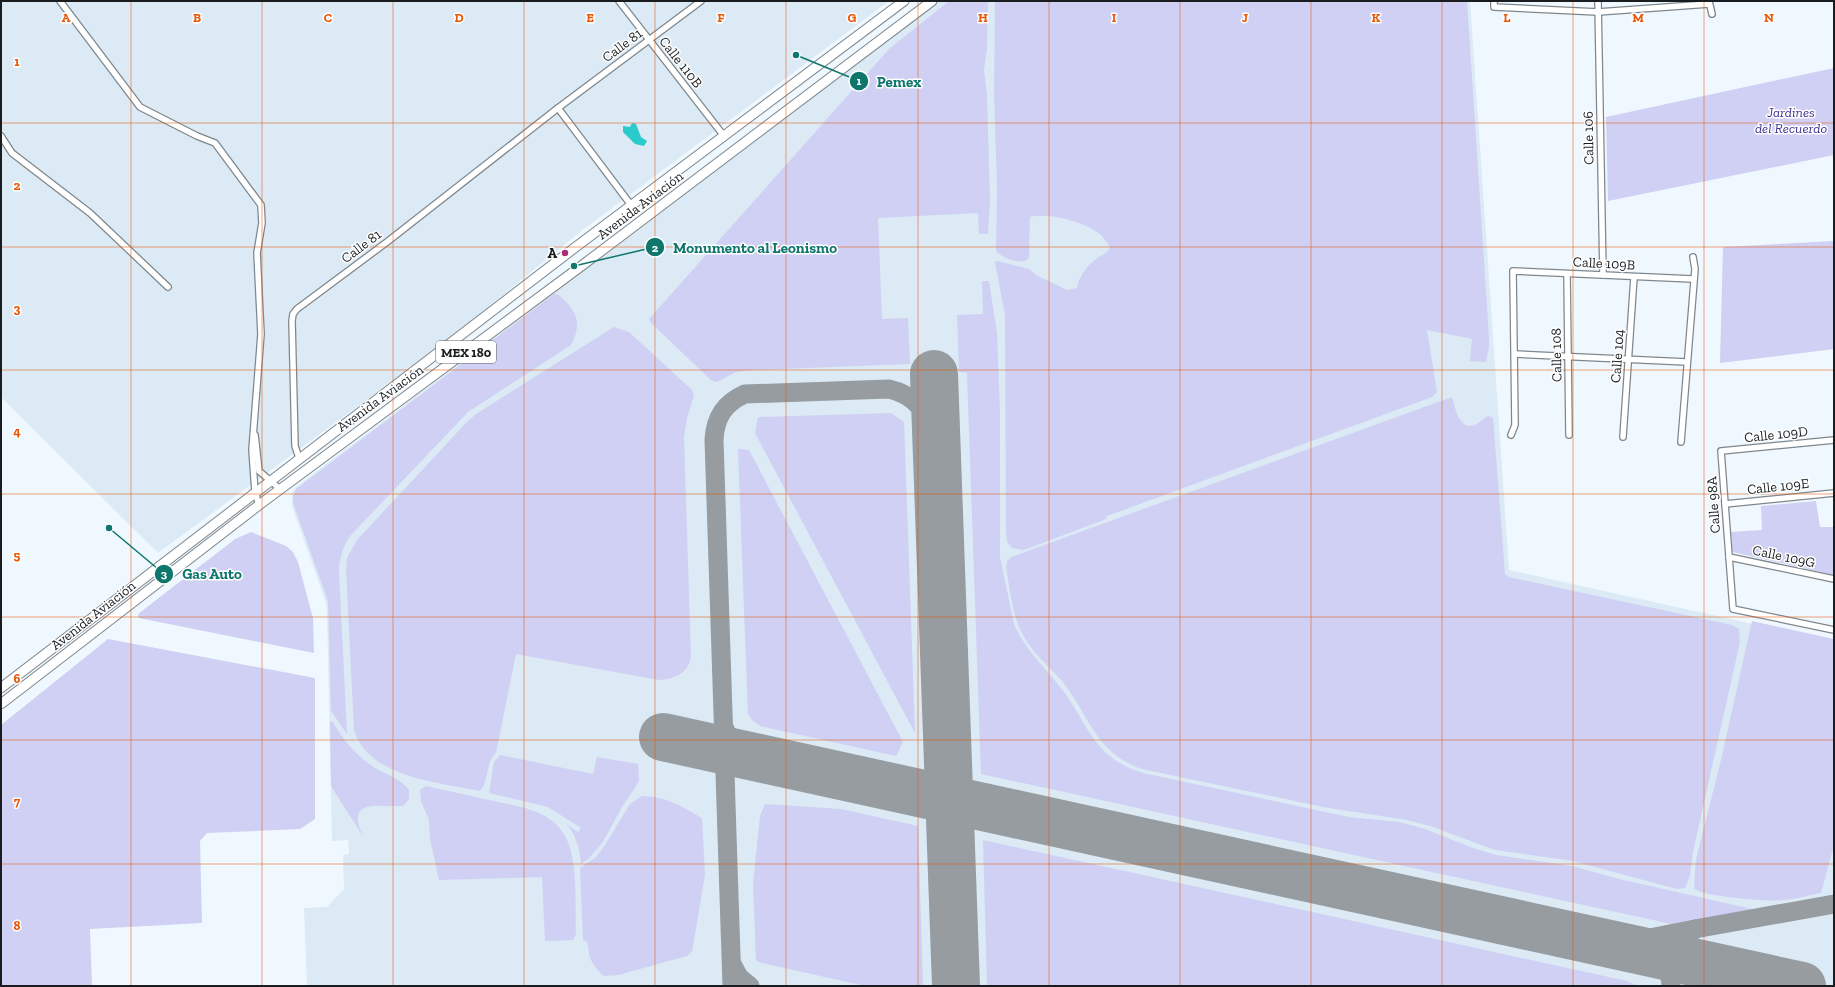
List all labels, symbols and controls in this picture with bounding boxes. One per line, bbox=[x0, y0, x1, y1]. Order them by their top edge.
text: A bbox=[62, 10, 71, 25]
text: B bbox=[193, 10, 201, 25]
text: C bbox=[324, 10, 332, 25]
text: D bbox=[454, 10, 464, 25]
text: E bbox=[586, 10, 594, 25]
text: F bbox=[717, 10, 725, 25]
text: G bbox=[848, 10, 857, 25]
text: H bbox=[978, 10, 988, 25]
text: I bbox=[1112, 10, 1117, 25]
text: J bbox=[1242, 10, 1248, 25]
text: K bbox=[1372, 10, 1381, 25]
text: L bbox=[1503, 10, 1511, 25]
text: M bbox=[1632, 10, 1644, 25]
text: N bbox=[1764, 10, 1774, 25]
street label: Calle 81 bbox=[599, 24, 646, 66]
street label: Calle 110B bbox=[655, 33, 706, 91]
text: 1 bbox=[14, 54, 20, 69]
callout: Pemex bbox=[849, 68, 930, 95]
text: Pemex bbox=[877, 73, 921, 91]
text: 1 bbox=[857, 74, 862, 88]
park label: Jardines del Recuerdo bbox=[1755, 104, 1827, 137]
street label: Calle 106 bbox=[1580, 111, 1597, 165]
street label: Avenida Aviación bbox=[594, 168, 686, 243]
text: 2 bbox=[14, 178, 21, 193]
street label: Calle 81 bbox=[338, 225, 385, 267]
callout: Monumento al Leonismo bbox=[645, 234, 845, 261]
text: Monumento al Leonismo bbox=[673, 239, 837, 257]
text: 2 bbox=[652, 241, 659, 255]
place label: A bbox=[547, 245, 557, 262]
marker: A bbox=[560, 248, 570, 258]
street label: Calle 109B bbox=[1572, 253, 1636, 274]
text: 3 bbox=[14, 301, 21, 316]
street label: Calle 108 bbox=[1548, 328, 1565, 382]
street label: Calle 104 bbox=[1607, 328, 1628, 384]
road number: MEX 180 bbox=[436, 341, 496, 363]
street label: Avenida Aviación bbox=[334, 361, 427, 436]
street label: Calle 109D bbox=[1743, 423, 1809, 446]
text: 4 bbox=[13, 424, 21, 439]
street label: Calle 98A bbox=[1703, 475, 1724, 534]
street label: Calle 109E bbox=[1746, 475, 1810, 498]
street label: Calle 109G bbox=[1751, 542, 1817, 571]
text: 5 bbox=[14, 548, 21, 563]
callout: Gas Auto bbox=[154, 561, 250, 588]
text: Gas Auto bbox=[182, 565, 242, 583]
text: 3 bbox=[161, 567, 168, 581]
street label: Avenida Aviación bbox=[48, 577, 139, 654]
text: 6 bbox=[14, 671, 21, 686]
text: 7 bbox=[14, 794, 21, 809]
text: 8 bbox=[13, 918, 21, 933]

